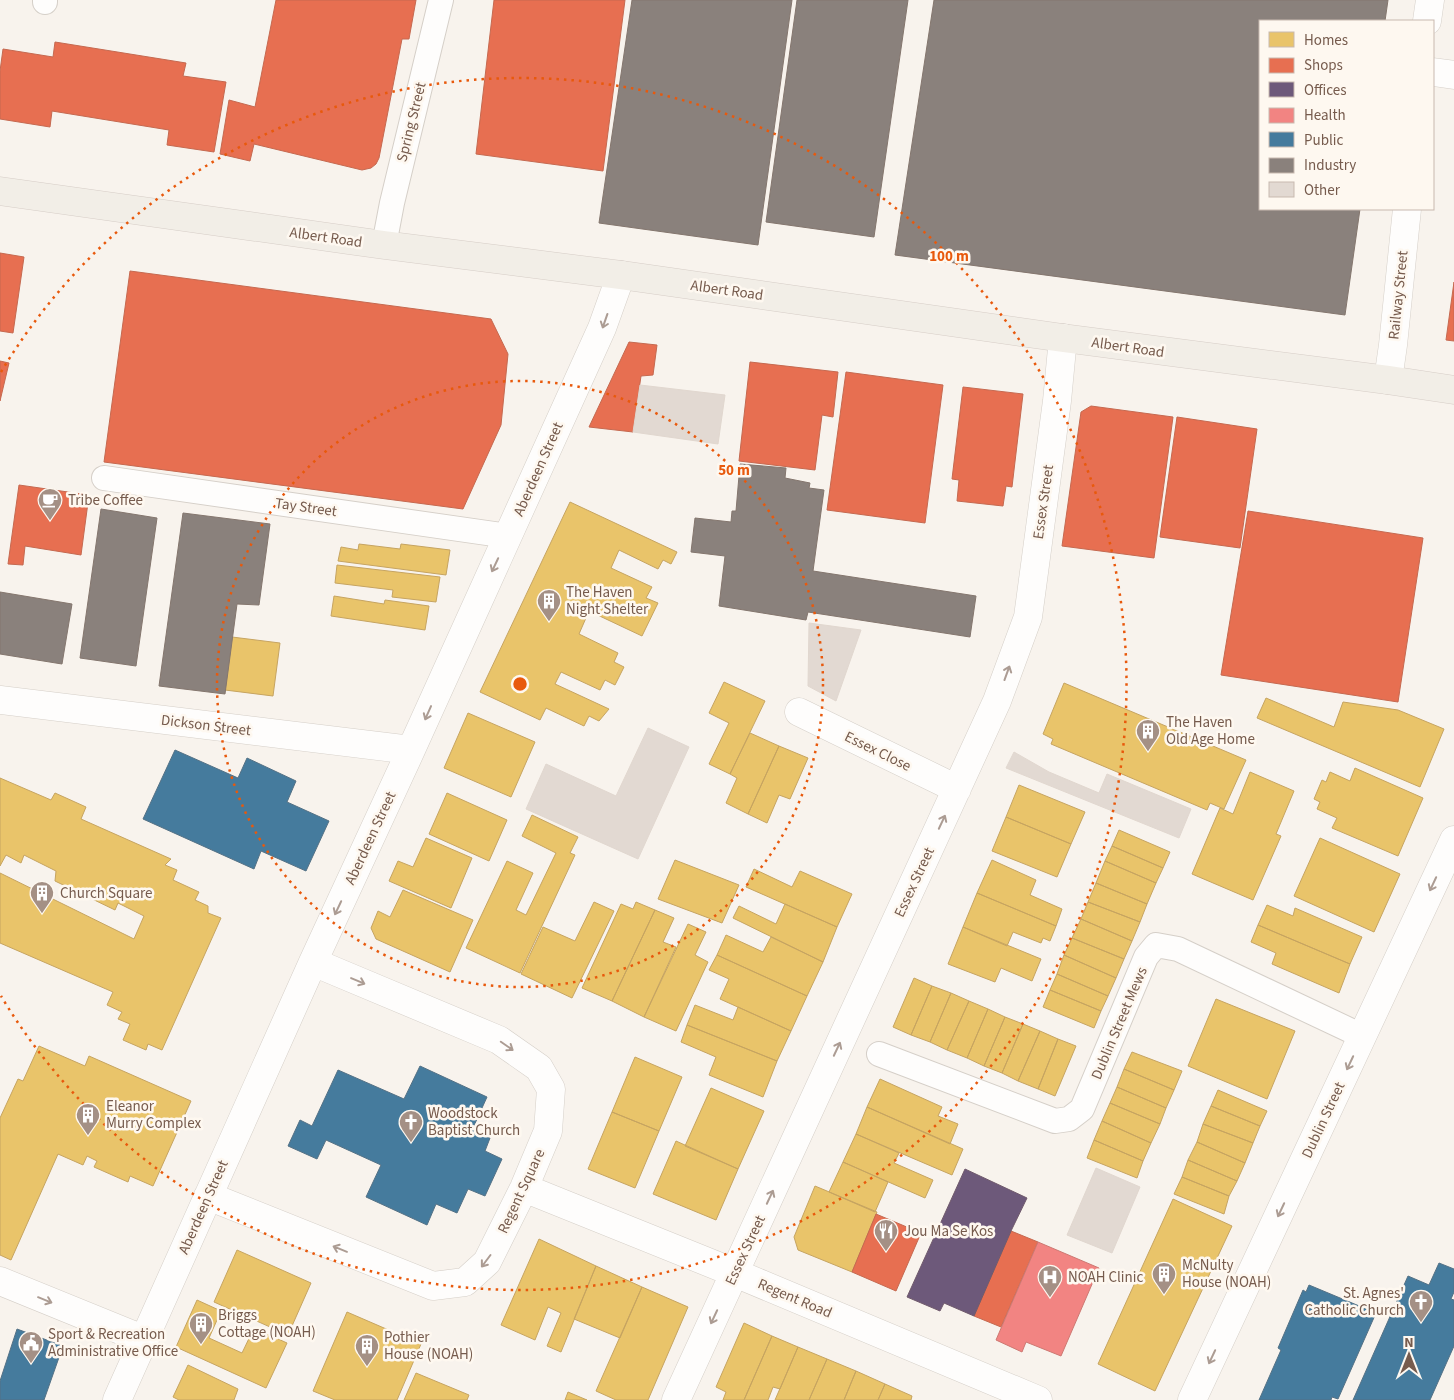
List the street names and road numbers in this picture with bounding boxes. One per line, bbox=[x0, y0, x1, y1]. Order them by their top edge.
street label: Spring Street bbox=[391, 80, 432, 164]
street label: Albert Road bbox=[288, 222, 364, 253]
street label: Railway Street bbox=[1383, 250, 1414, 341]
street label: Albert Road bbox=[689, 275, 765, 306]
street label: Albert Road bbox=[1090, 332, 1166, 363]
street label: Aberdeen Street bbox=[508, 419, 569, 520]
street label: Essex Street bbox=[1028, 463, 1059, 541]
street label: Tay Street bbox=[274, 493, 338, 522]
street label: Dickson Street bbox=[160, 710, 252, 741]
street label: Essex Close bbox=[841, 726, 915, 777]
street label: Aberdeen Street bbox=[340, 788, 401, 888]
street label: Essex Street bbox=[889, 844, 940, 921]
street label: Dublin Street Mews bbox=[1086, 964, 1153, 1083]
street label: Dublin Street bbox=[1297, 1079, 1350, 1162]
street label: Regent Square bbox=[493, 1145, 550, 1237]
street label: Aberdeen Street bbox=[173, 1157, 234, 1258]
street label: Essex Street bbox=[720, 1212, 771, 1289]
street label: Regent Road bbox=[754, 1273, 835, 1324]

